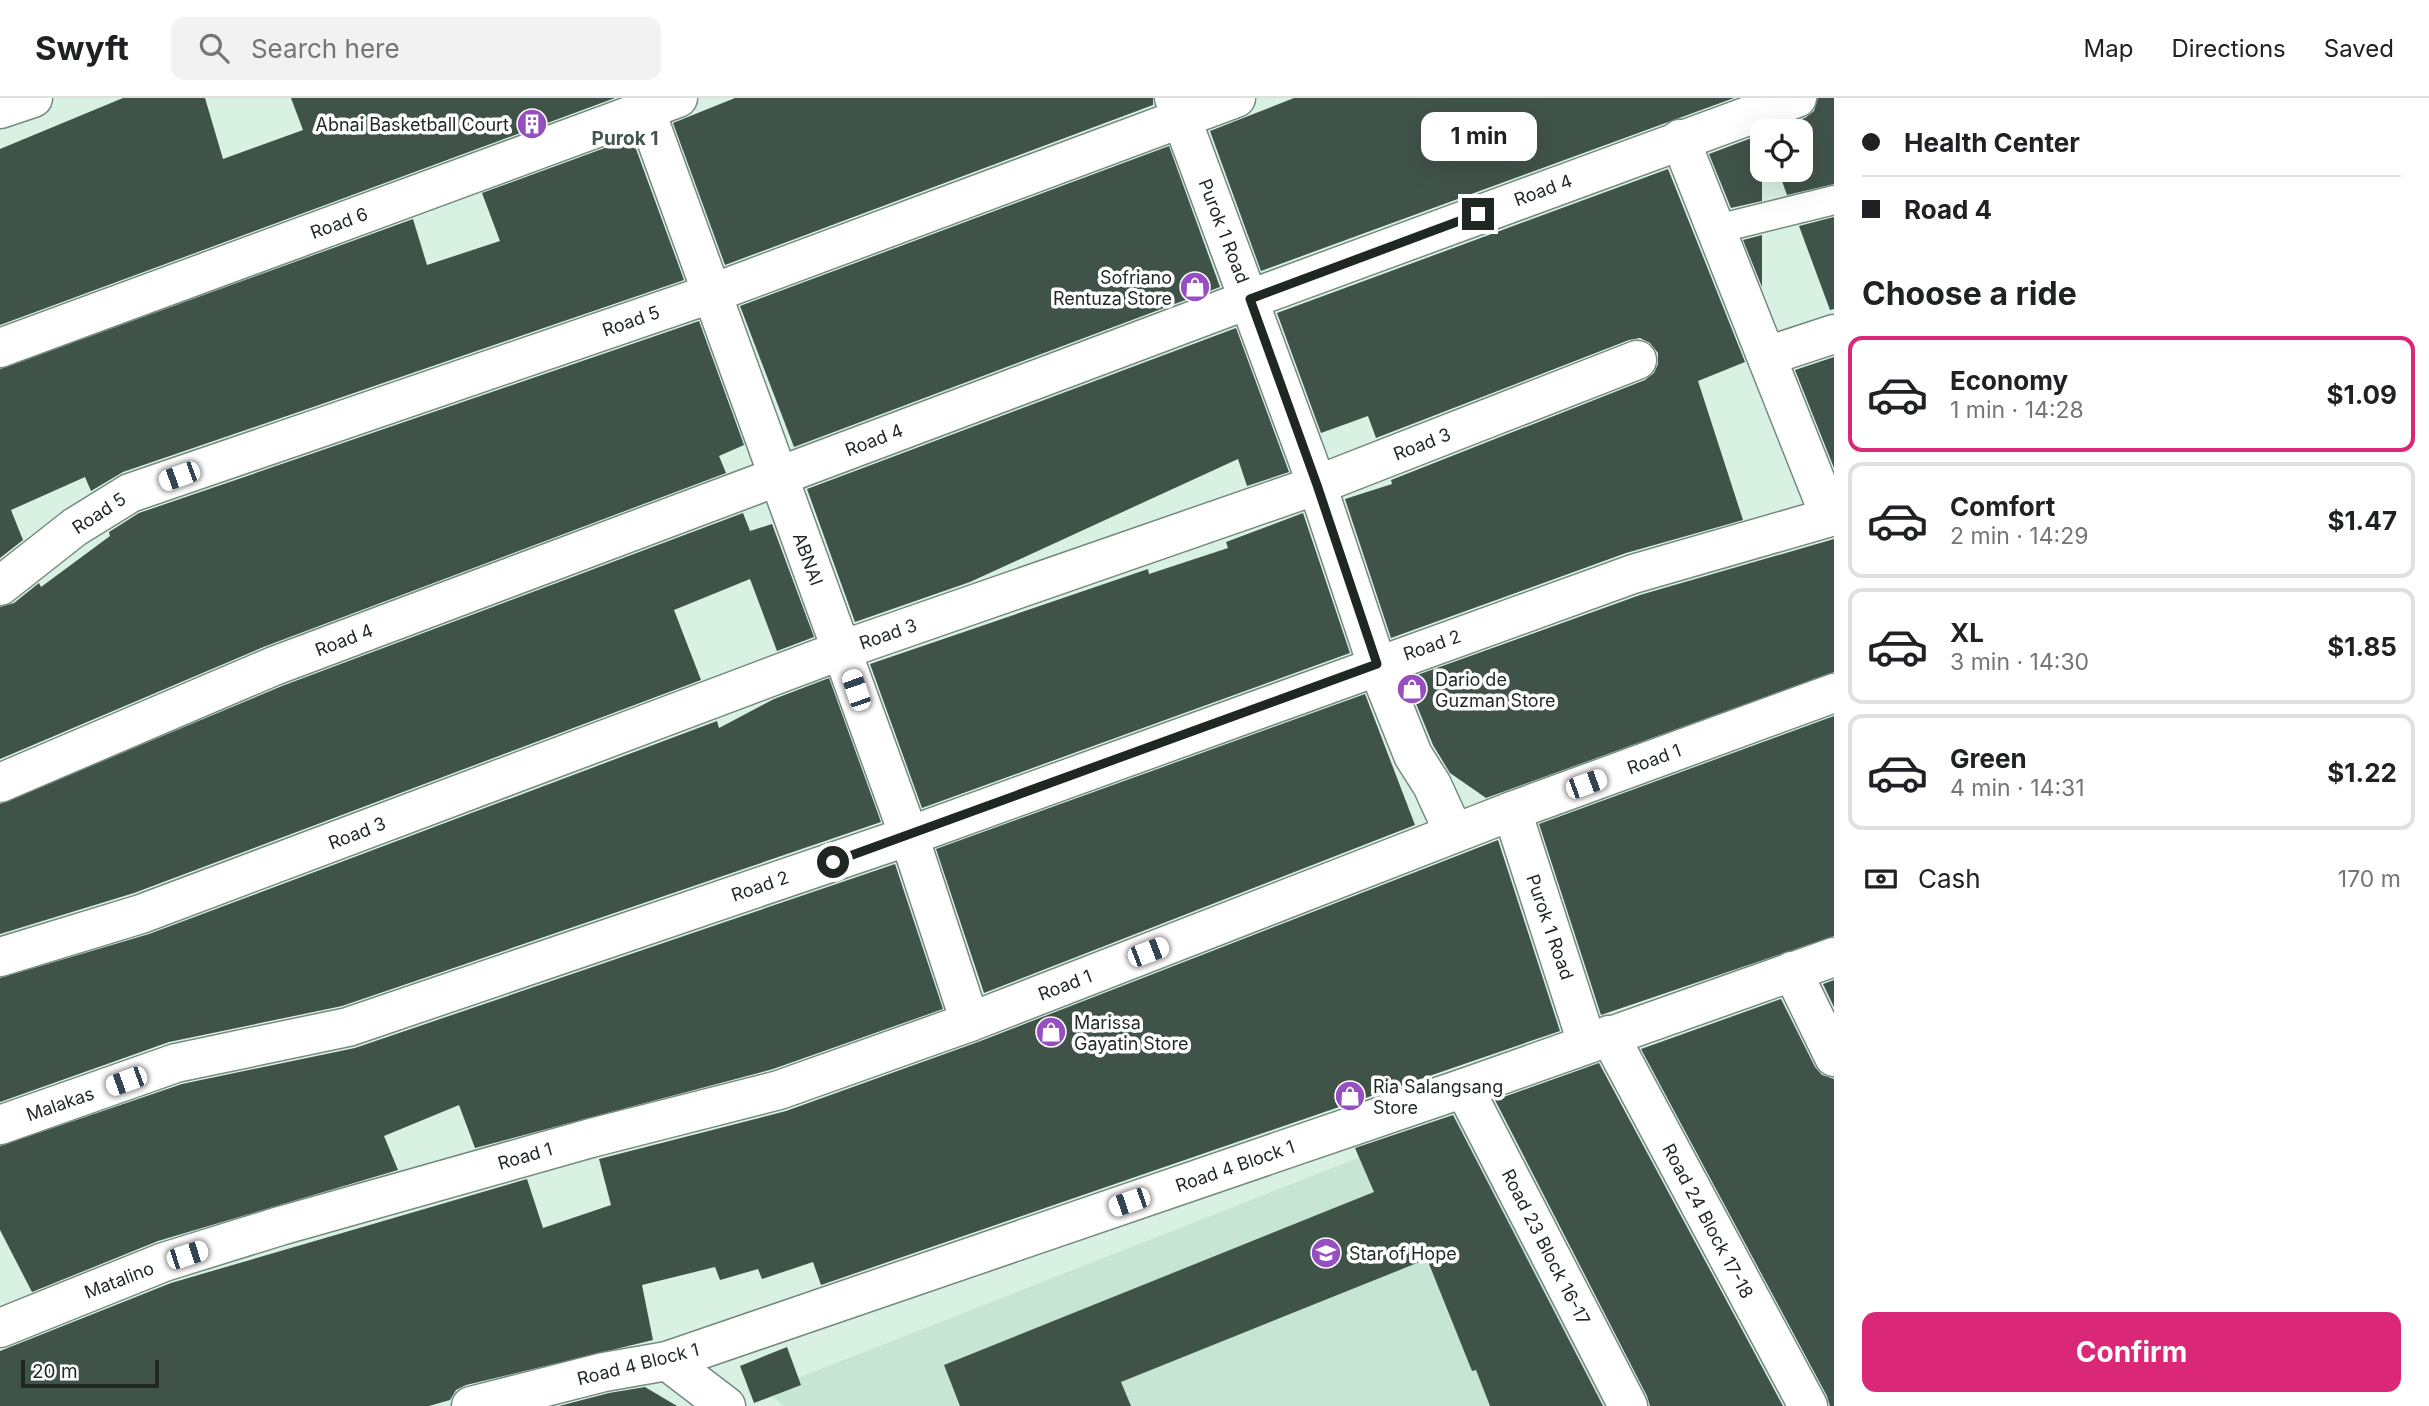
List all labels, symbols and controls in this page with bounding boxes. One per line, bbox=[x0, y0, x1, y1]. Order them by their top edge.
search box bbox=[171, 17, 661, 80]
text: Swyft bbox=[35, 28, 129, 68]
icon: search bbox=[195, 29, 233, 67]
text: Search here bbox=[251, 33, 400, 64]
text: Map bbox=[2084, 34, 2133, 63]
text: Directions bbox=[2171, 34, 2286, 63]
text: Saved bbox=[2324, 34, 2394, 63]
building icon: Abnai Basketball Court bbox=[515, 107, 549, 141]
callout: 1 min bbox=[1420, 113, 1536, 162]
place label: Abnai Basketball Court bbox=[316, 114, 509, 135]
map controls bbox=[1750, 119, 1813, 182]
button: locate bbox=[1750, 119, 1813, 182]
text: 1 min bbox=[1451, 122, 1507, 150]
district label: Purok 1 bbox=[592, 127, 658, 150]
text: Health Center bbox=[1904, 127, 2080, 158]
street label: Road 4 bbox=[1511, 170, 1575, 210]
street label: Purok 1 Road bbox=[1194, 176, 1254, 286]
text: Road 4 bbox=[1904, 194, 1992, 225]
route end bbox=[1462, 198, 1494, 230]
street label: Road 6 bbox=[307, 203, 371, 243]
place label: Sofriano Rentuza Store bbox=[1053, 267, 1172, 309]
shop icon: Sofriano Rentuza Store bbox=[1178, 270, 1212, 304]
text: Choose a ride bbox=[1862, 274, 2077, 313]
street label: Road 5 bbox=[599, 301, 663, 341]
icon: car bbox=[1866, 363, 1929, 426]
text: Economy bbox=[1950, 365, 2068, 396]
text: $1.09 bbox=[2326, 379, 2397, 410]
text: 1 min · 14:28 bbox=[1950, 396, 2084, 424]
street label: Road 4 bbox=[842, 419, 906, 461]
street label: Road 3 bbox=[1390, 424, 1454, 464]
car bbox=[156, 459, 203, 493]
street label: Road 5 bbox=[68, 488, 130, 538]
icon: car bbox=[1866, 489, 1929, 552]
text: Comfort bbox=[1950, 491, 2055, 522]
text: $1.47 bbox=[2327, 505, 2397, 536]
text: 2 min · 14:29 bbox=[1950, 522, 2089, 550]
street label: ABNAI bbox=[789, 530, 827, 588]
street label: Road 3 bbox=[856, 614, 920, 654]
icon: car bbox=[1866, 615, 1929, 678]
text: XL bbox=[1950, 617, 1984, 648]
street label: Road 4 bbox=[312, 619, 376, 661]
street label: Road 2 bbox=[1400, 625, 1464, 665]
text: $1.85 bbox=[2327, 631, 2397, 662]
text: 3 min · 14:30 bbox=[1950, 648, 2089, 676]
car bbox=[840, 667, 873, 713]
place label: Dario de Guzman Store bbox=[1435, 669, 1556, 711]
shop icon: Dario de Guzman Store bbox=[1395, 672, 1429, 706]
street label: Road 1 bbox=[1624, 740, 1684, 778]
icon: car bbox=[1866, 741, 1929, 804]
text: Green bbox=[1950, 743, 2027, 774]
text: $1.22 bbox=[2327, 757, 2397, 788]
car bbox=[1563, 767, 1610, 801]
text: 4 min · 14:31 bbox=[1950, 774, 2085, 802]
street label: Road 3 bbox=[325, 813, 389, 853]
route start bbox=[817, 846, 849, 878]
icon: cash bbox=[1862, 860, 1900, 898]
text: Cash bbox=[1918, 863, 1981, 894]
text: 170 m bbox=[2338, 865, 2401, 893]
street label: Road 2 bbox=[728, 866, 792, 906]
street label: Purok 1 Road bbox=[1522, 872, 1578, 982]
car bbox=[1125, 935, 1172, 969]
street label: Road 1 bbox=[1035, 965, 1095, 1005]
place label: Marissa Gayatin Store bbox=[1074, 1012, 1188, 1054]
shop icon: Marissa Gayatin Store bbox=[1034, 1015, 1068, 1049]
car bbox=[103, 1064, 150, 1098]
place label: Ria Salangsang Store bbox=[1373, 1076, 1503, 1118]
shop icon: Ria Salangsang Store bbox=[1333, 1079, 1367, 1113]
street label: Malakas bbox=[23, 1083, 97, 1125]
street label: Road 4 Block 1 bbox=[1173, 1136, 1297, 1196]
street label: Road 1 bbox=[495, 1138, 555, 1174]
street label: Road 24 Block 17-18 bbox=[1658, 1140, 1758, 1302]
street label: Road 23 Block 16-17 bbox=[1498, 1166, 1594, 1328]
car bbox=[1106, 1185, 1153, 1219]
school or university icon: Star of Hope bbox=[1309, 1236, 1343, 1270]
car bbox=[164, 1239, 211, 1271]
place label: Star of Hope bbox=[1349, 1243, 1457, 1264]
street label: Matalino bbox=[81, 1257, 157, 1303]
button: Confirm bbox=[1862, 1312, 2401, 1392]
street label: Road 4 Block 1 bbox=[575, 1339, 701, 1389]
scale bar bbox=[21, 1357, 159, 1389]
text: 20 m bbox=[32, 1360, 78, 1383]

